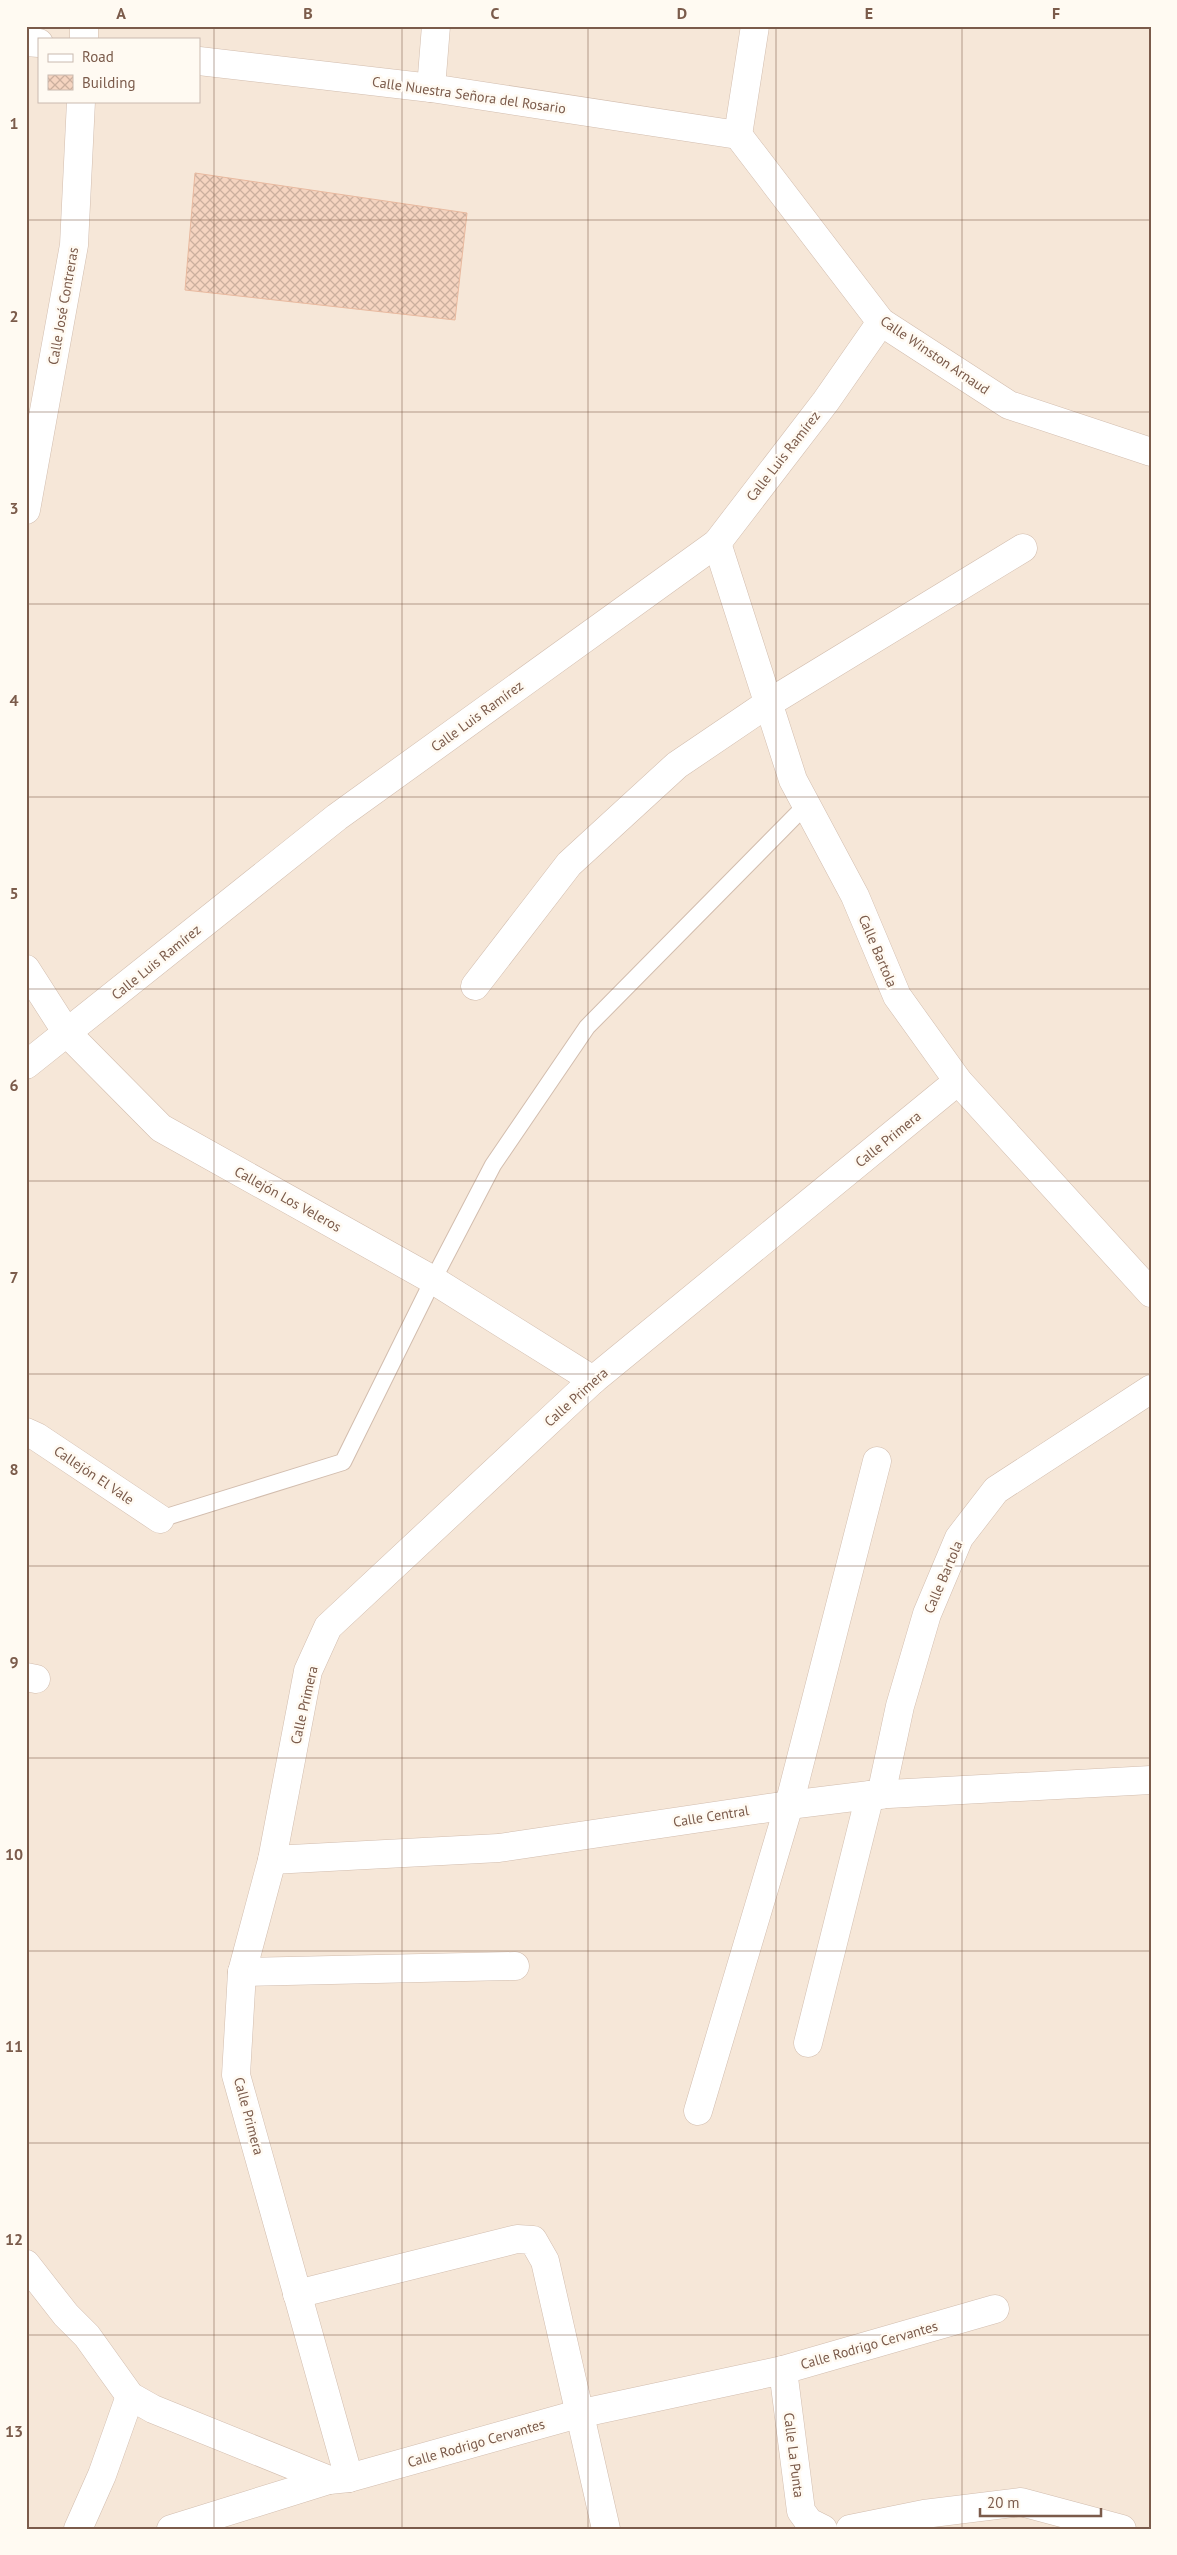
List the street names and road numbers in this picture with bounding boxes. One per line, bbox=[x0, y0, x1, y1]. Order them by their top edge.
street label: Calle Nuestra Señora del Rosario bbox=[371, 72, 567, 118]
street label: Calle José Contreras bbox=[44, 246, 82, 366]
street label: Calle Winston Arnaud bbox=[877, 312, 993, 398]
street label: Calle Luis Ramírez bbox=[742, 407, 824, 505]
street label: Calle Luis Ramírez bbox=[427, 676, 527, 756]
street label: Calle Bartola bbox=[855, 912, 901, 990]
street label: Calle Luis Ramírez bbox=[108, 920, 204, 1004]
street label: Calle Primera bbox=[851, 1107, 925, 1171]
street label: Callejón Los Veleros bbox=[231, 1162, 345, 1236]
street label: Calle Primera bbox=[540, 1364, 612, 1430]
street label: Callejón El Vale bbox=[50, 1442, 138, 1508]
street label: Calle Bartola bbox=[920, 1538, 966, 1616]
street label: Calle Primera bbox=[286, 1664, 322, 1746]
street label: Calle Central bbox=[672, 1801, 750, 1831]
street label: Calle Primera bbox=[230, 2075, 268, 2157]
street label: Calle Rodrigo Cervantes bbox=[798, 2317, 940, 2373]
street label: Calle La Punta bbox=[780, 2411, 808, 2499]
street label: Calle Rodrigo Cervantes bbox=[405, 2415, 547, 2471]

